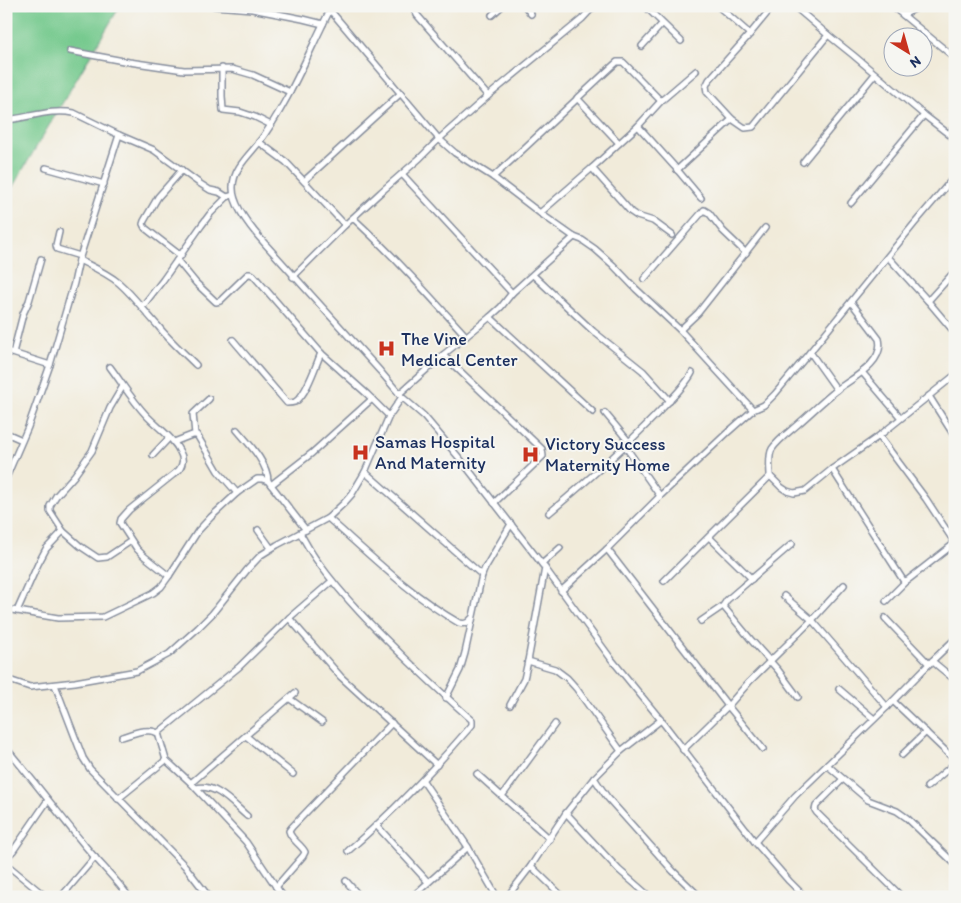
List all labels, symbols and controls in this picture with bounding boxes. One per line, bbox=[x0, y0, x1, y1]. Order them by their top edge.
north arrow bbox=[884, 28, 934, 78]
text: N bbox=[907, 52, 924, 72]
place label: The Vine Medical Center bbox=[401, 328, 519, 371]
hospital icon: The Vine Medical Center bbox=[377, 339, 397, 359]
place label: Samas Hospital And Maternity bbox=[375, 431, 495, 474]
place label: Victory Success Maternity Home bbox=[545, 433, 670, 476]
hospital icon: Samas Hospital And Maternity bbox=[351, 442, 371, 462]
hospital icon: Victory Success Maternity Home bbox=[521, 444, 541, 464]

